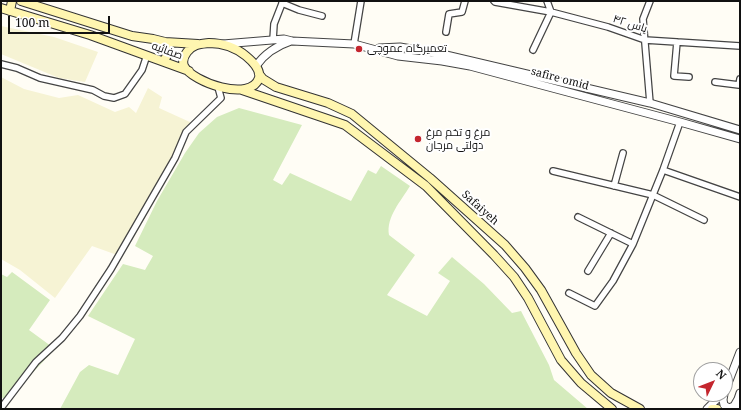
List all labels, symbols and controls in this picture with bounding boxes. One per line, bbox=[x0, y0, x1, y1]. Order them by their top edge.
scale bar bbox=[10, 8, 112, 34]
street label: یاس ۴۲ bbox=[611, 12, 649, 36]
text: 100 m bbox=[15, 14, 50, 31]
street label: صفائیه bbox=[150, 39, 184, 63]
place label: تعمیرگاه عموچی bbox=[367, 42, 447, 56]
marker: تعمیرگاه عموچی bbox=[354, 44, 364, 54]
street label: safire omid bbox=[530, 65, 590, 93]
place label: مرغ و تخم مرغ دولتی مرجان bbox=[426, 126, 490, 152]
marker: مرغ و تخم مرغ دولتی مرجان bbox=[413, 134, 423, 144]
street label: Safaiyeh bbox=[459, 188, 501, 228]
north arrow bbox=[693, 362, 733, 402]
text: N bbox=[713, 366, 730, 382]

